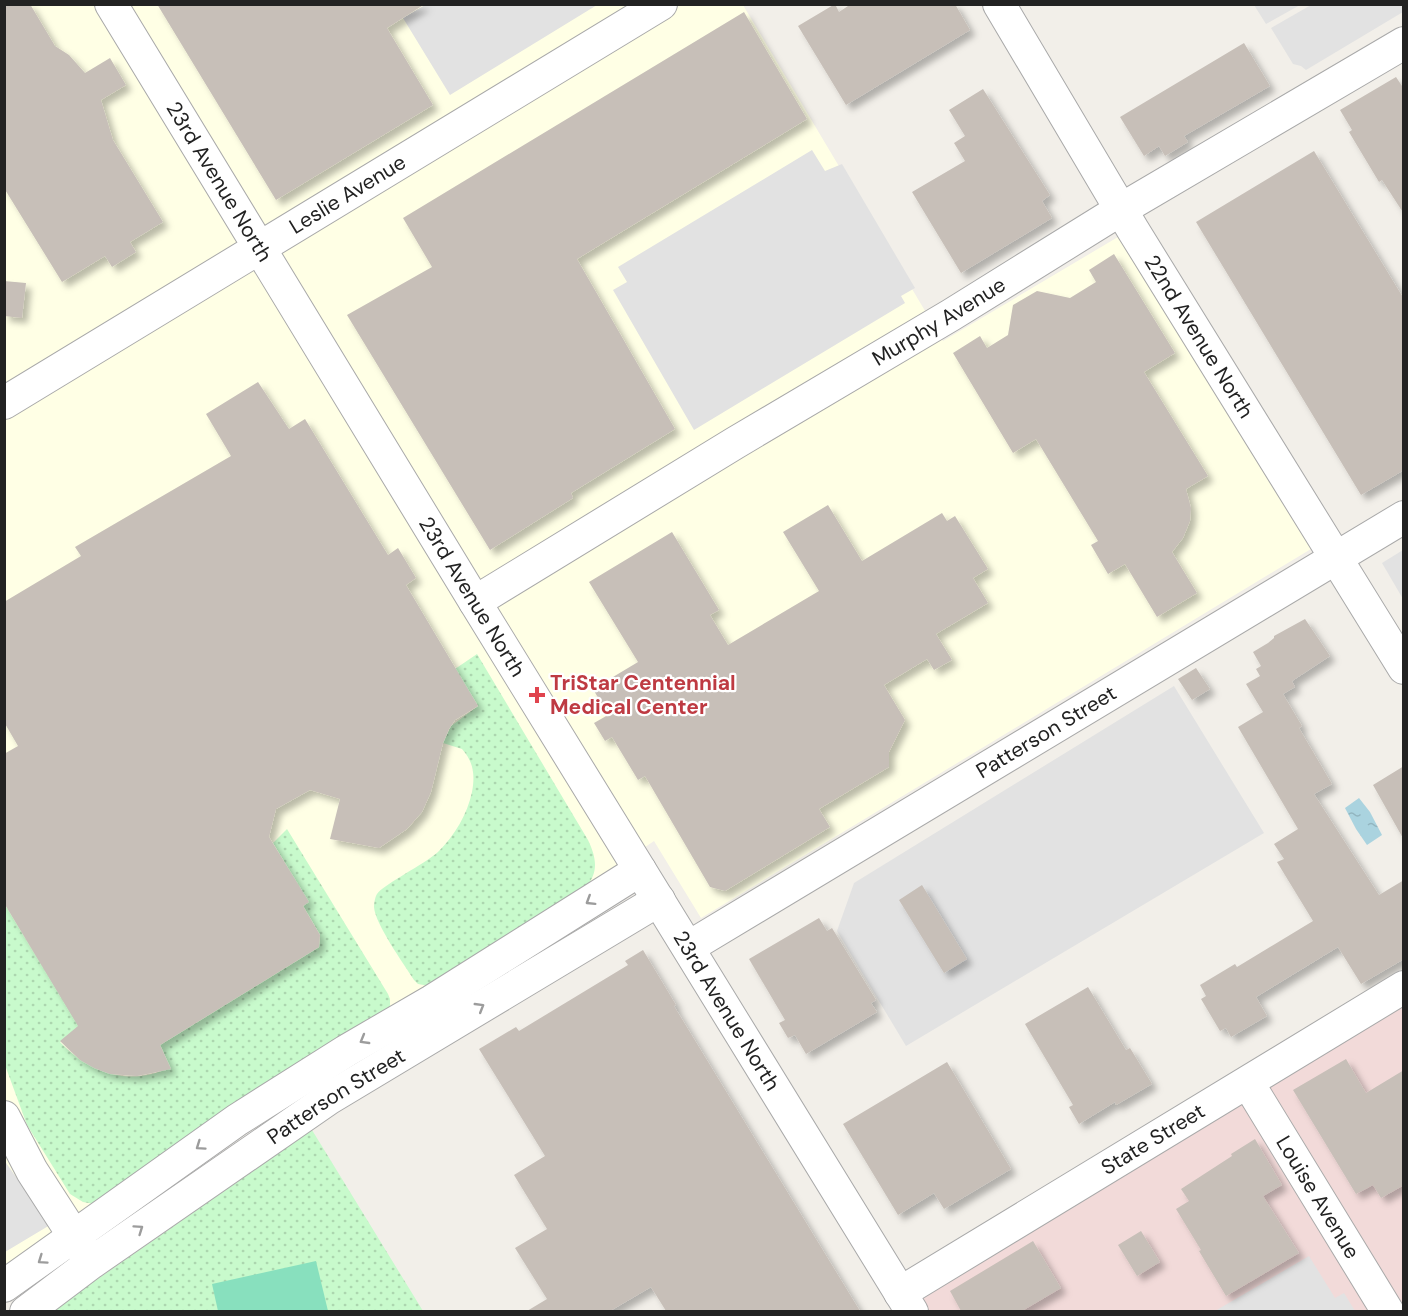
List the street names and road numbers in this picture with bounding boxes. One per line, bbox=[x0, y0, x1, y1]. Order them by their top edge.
street label: 23rd Avenue North bbox=[160, 96, 279, 267]
street label: Leslie Avenue bbox=[284, 148, 411, 241]
street label: 22nd Avenue North bbox=[1138, 250, 1260, 423]
street label: Murphy Avenue bbox=[867, 271, 1011, 373]
street label: 23rd Avenue North bbox=[412, 511, 532, 682]
street label: Patterson Street bbox=[971, 679, 1122, 785]
street label: 23rd Avenue North bbox=[667, 926, 786, 1096]
street label: Patterson Street bbox=[262, 1042, 411, 1151]
street label: State Street bbox=[1096, 1097, 1210, 1182]
street label: Louise Avenue bbox=[1270, 1130, 1366, 1264]

